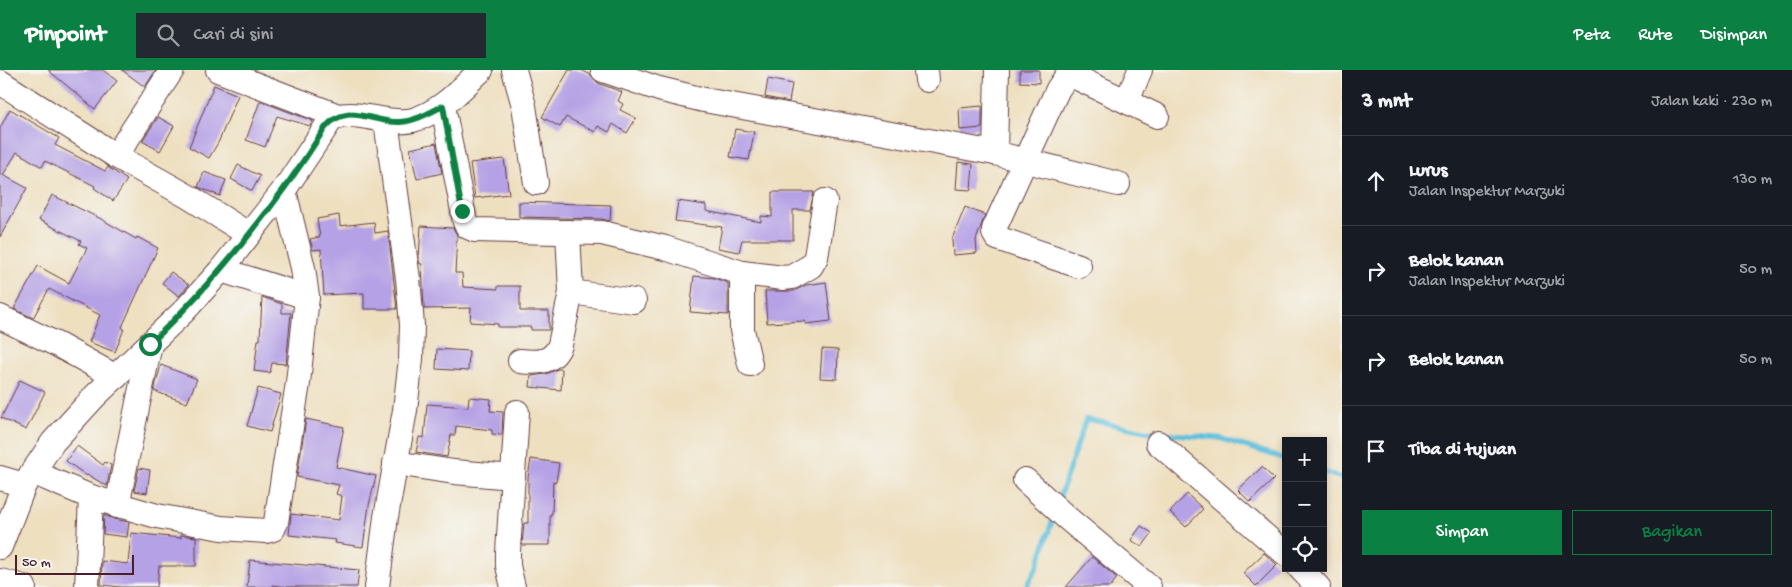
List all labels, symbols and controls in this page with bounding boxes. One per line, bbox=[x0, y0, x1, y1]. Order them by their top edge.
search box bbox=[136, 13, 486, 58]
text: Pinpoint bbox=[25, 21, 106, 50]
icon: search bbox=[154, 21, 182, 49]
text: Cari di sini bbox=[194, 24, 274, 47]
text: Peta bbox=[1574, 25, 1610, 46]
text: Rute bbox=[1638, 25, 1673, 46]
text: Disimpan bbox=[1701, 25, 1767, 46]
text: 3 mnt bbox=[1362, 90, 1411, 115]
text: Jalan kaki · 230 m bbox=[1651, 93, 1772, 112]
text: Lurus bbox=[1409, 160, 1448, 183]
icon: ahead bbox=[1362, 167, 1390, 195]
text: 130 m bbox=[1733, 171, 1772, 190]
text: Jalan Inspektur Marzuki bbox=[1409, 183, 1565, 202]
route end bbox=[451, 200, 474, 223]
text: Belok kanan bbox=[1409, 250, 1503, 273]
icon: right bbox=[1362, 257, 1390, 285]
text: 50 m bbox=[1739, 261, 1772, 280]
text: Jalan Inspektur Marzuki bbox=[1409, 273, 1565, 292]
route start bbox=[139, 333, 162, 356]
icon: right bbox=[1362, 347, 1390, 375]
text: Belok kanan bbox=[1409, 349, 1503, 372]
text: 50 m bbox=[1739, 351, 1772, 370]
map controls bbox=[1282, 437, 1327, 572]
button: + bbox=[1282, 437, 1327, 482]
icon: arrive bbox=[1362, 437, 1390, 465]
text: Tiba di tujuan bbox=[1409, 439, 1516, 462]
button: − bbox=[1282, 482, 1327, 527]
button: Simpan bbox=[1362, 510, 1562, 555]
button: Bagikan bbox=[1572, 510, 1772, 555]
button: locate bbox=[1282, 527, 1327, 572]
scale bar bbox=[15, 552, 134, 575]
text: 50 m bbox=[22, 555, 51, 572]

